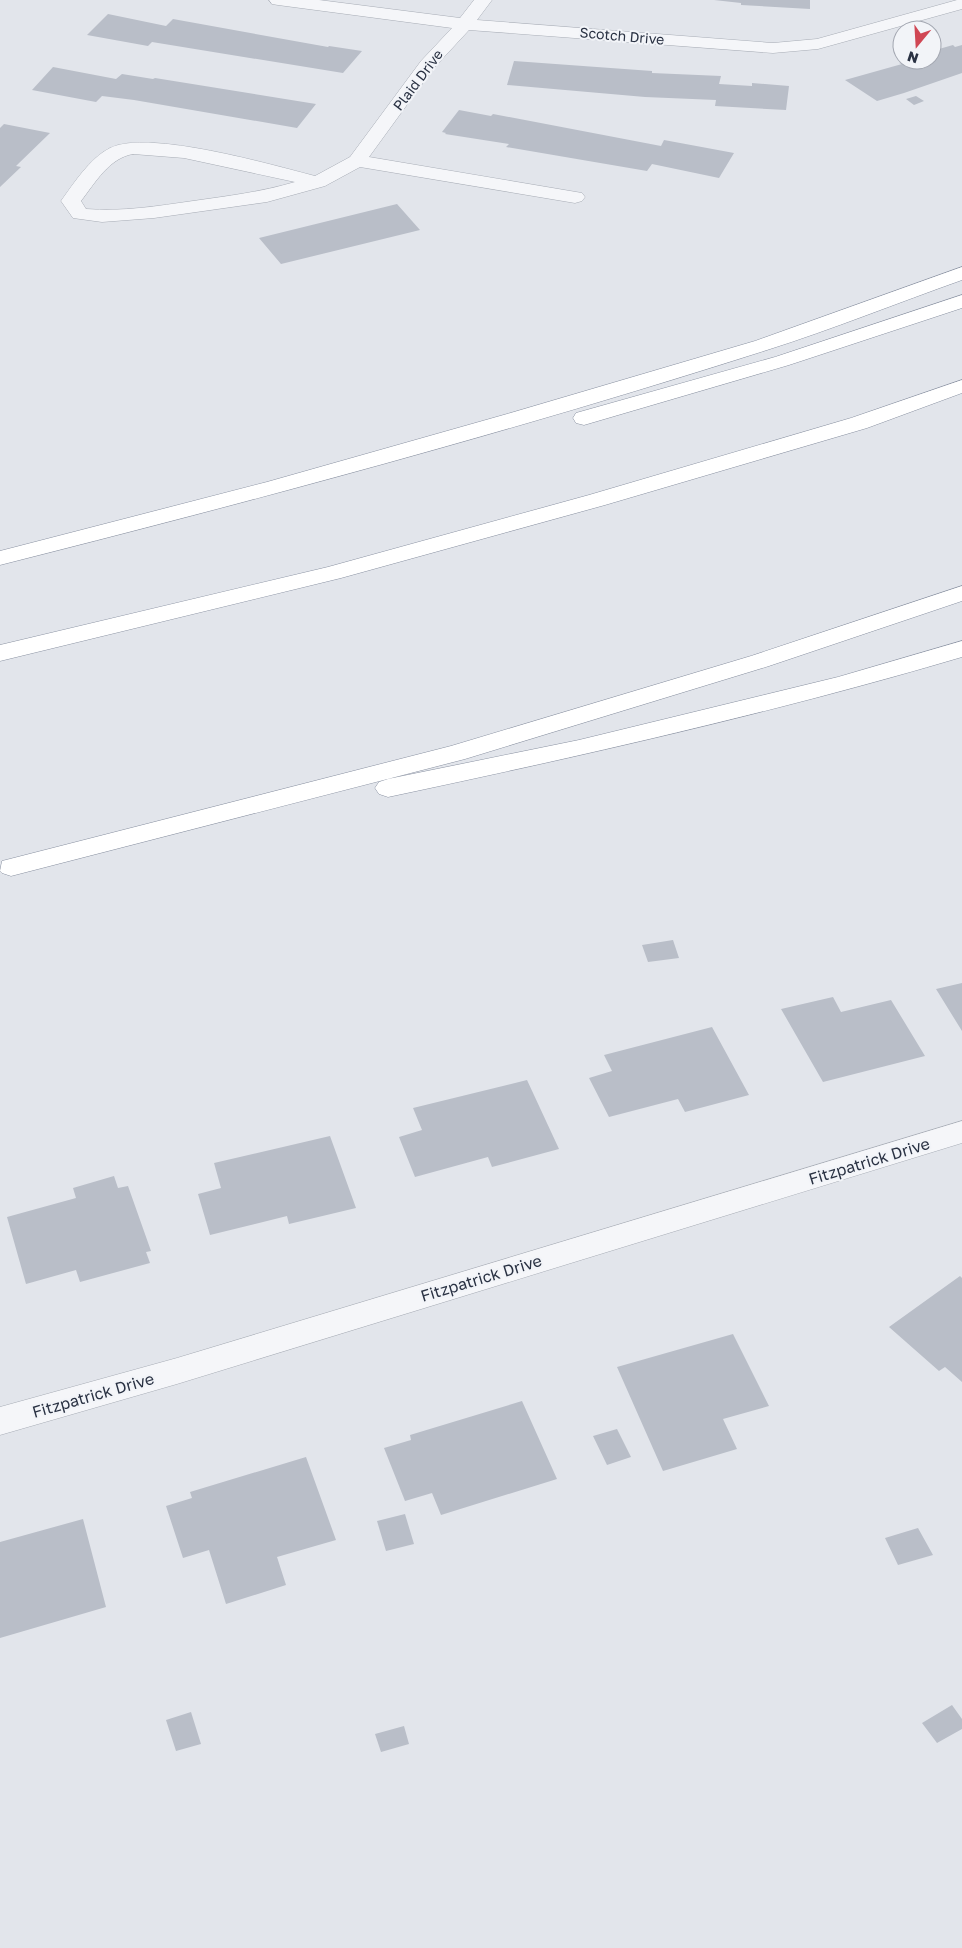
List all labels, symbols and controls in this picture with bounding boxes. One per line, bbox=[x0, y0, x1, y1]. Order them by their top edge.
north arrow bbox=[892, 20, 942, 70]
street label: Scotch Drive bbox=[579, 23, 665, 48]
street label: Plaid Drive bbox=[389, 46, 446, 114]
text: N bbox=[905, 48, 921, 68]
street label: Fitzpatrick Drive bbox=[806, 1133, 932, 1189]
street label: Fitzpatrick Drive bbox=[418, 1250, 544, 1306]
street label: Fitzpatrick Drive bbox=[30, 1368, 156, 1422]

